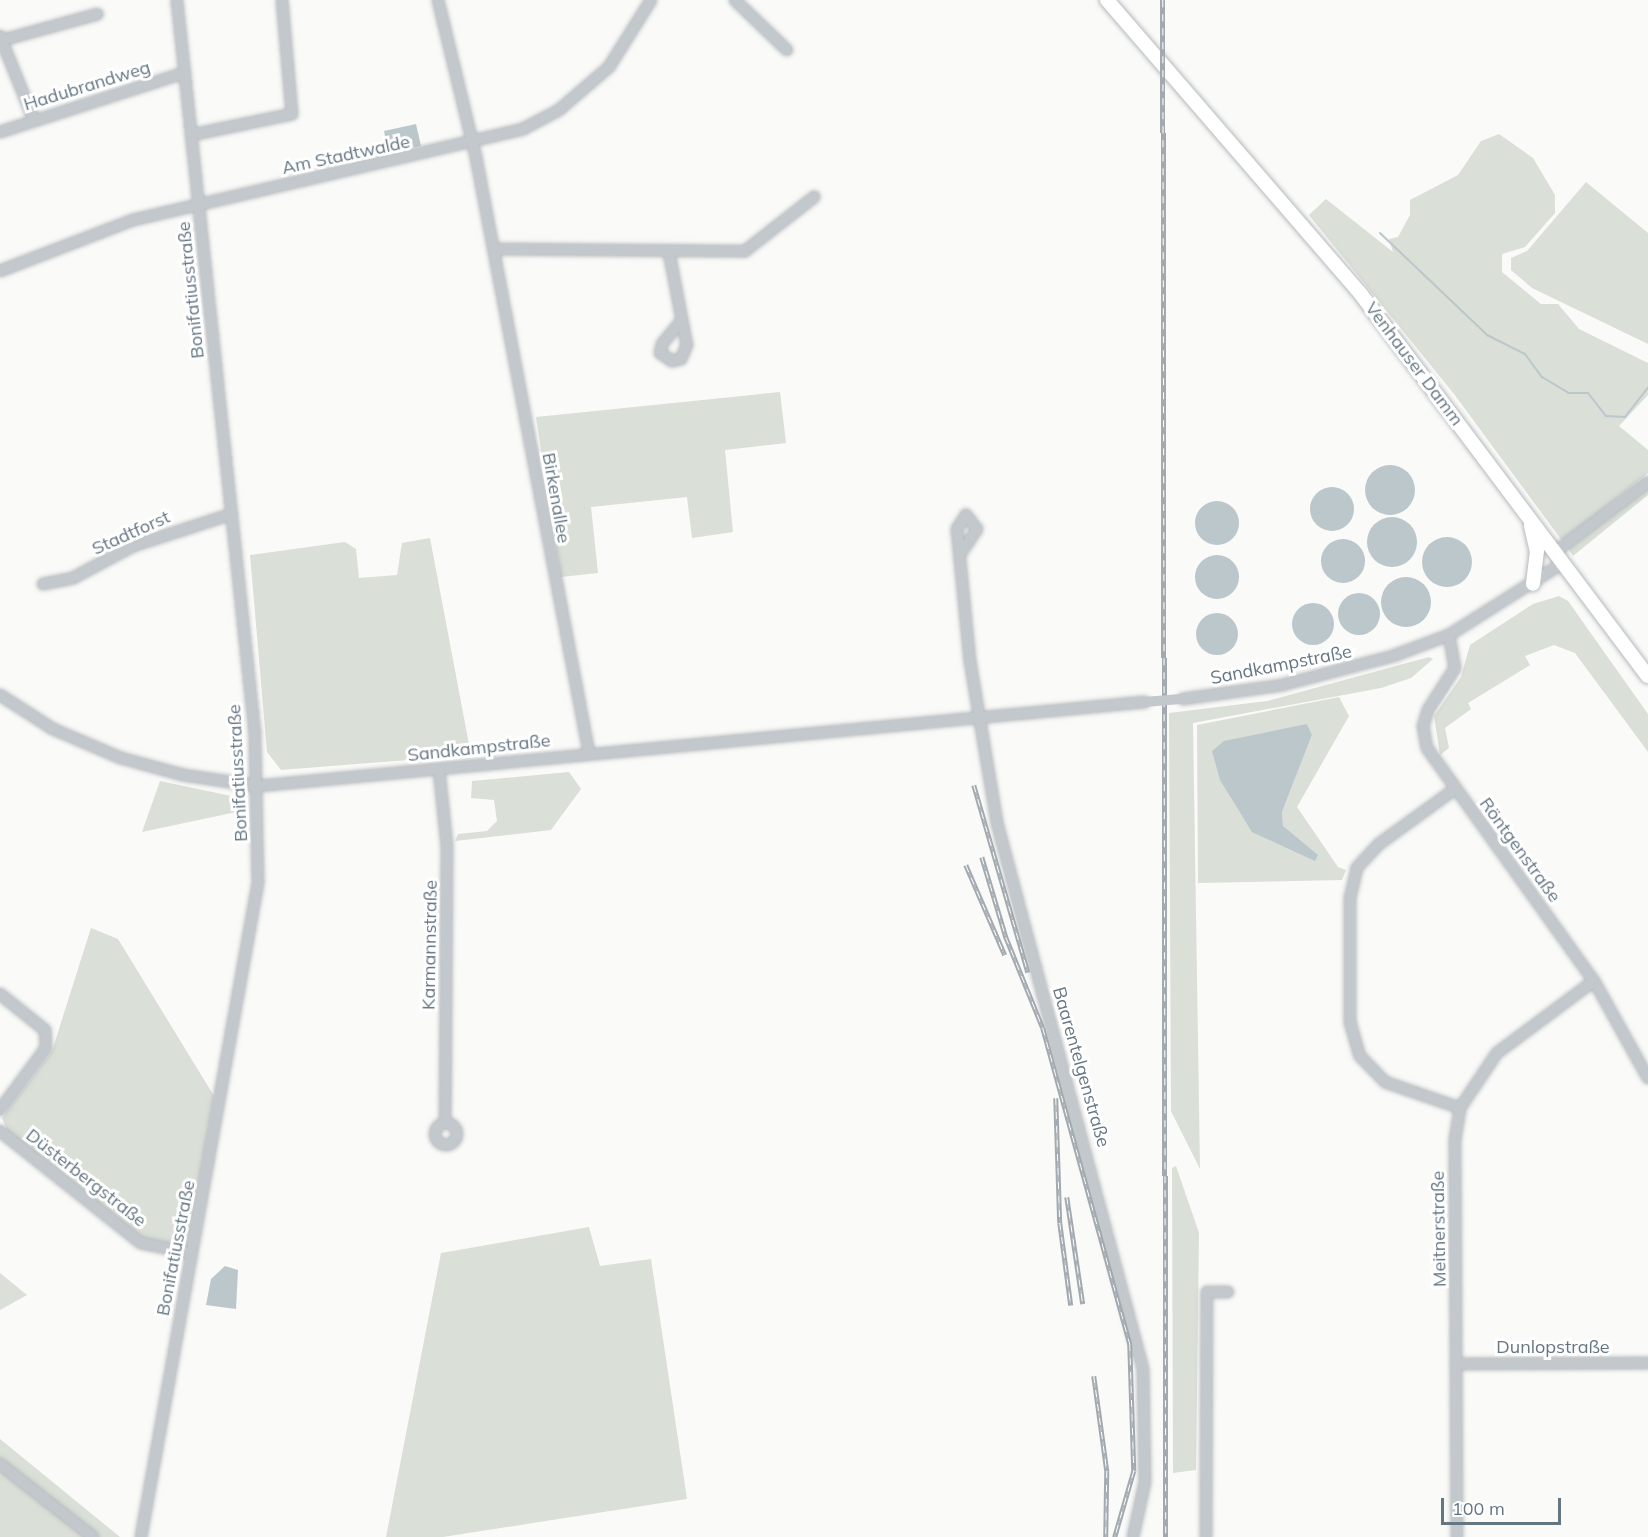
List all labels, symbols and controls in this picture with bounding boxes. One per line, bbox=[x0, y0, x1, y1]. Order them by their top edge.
street label: Hadubrandweg bbox=[21, 56, 153, 116]
street label: Am Stadtwalde bbox=[280, 131, 412, 179]
street label: Bonifatiusstraße bbox=[173, 220, 209, 360]
street label: Venhauser Damm bbox=[1360, 298, 1468, 430]
street label: Birkenallee bbox=[537, 451, 575, 545]
street label: Stadtforst bbox=[89, 506, 173, 560]
street label: Sandkampstraße bbox=[1208, 641, 1354, 689]
street label: Bonifatiusstraße bbox=[224, 704, 252, 842]
street label: Sandkampstraße bbox=[406, 730, 552, 766]
street label: Röntgenstraße bbox=[1475, 793, 1565, 907]
street label: Karmannstraße bbox=[418, 880, 442, 1010]
street label: Baarentelgenstraße bbox=[1048, 984, 1114, 1150]
street label: Düsterbergstraße bbox=[22, 1124, 150, 1232]
street label: Meitnerstraße bbox=[1427, 1171, 1451, 1287]
street label: Bonifatiusstraße bbox=[152, 1178, 200, 1318]
street label: Dunlopstraße bbox=[1496, 1336, 1610, 1358]
scale bar bbox=[1444, 1486, 1564, 1524]
text: 100 m bbox=[1452, 1497, 1505, 1520]

